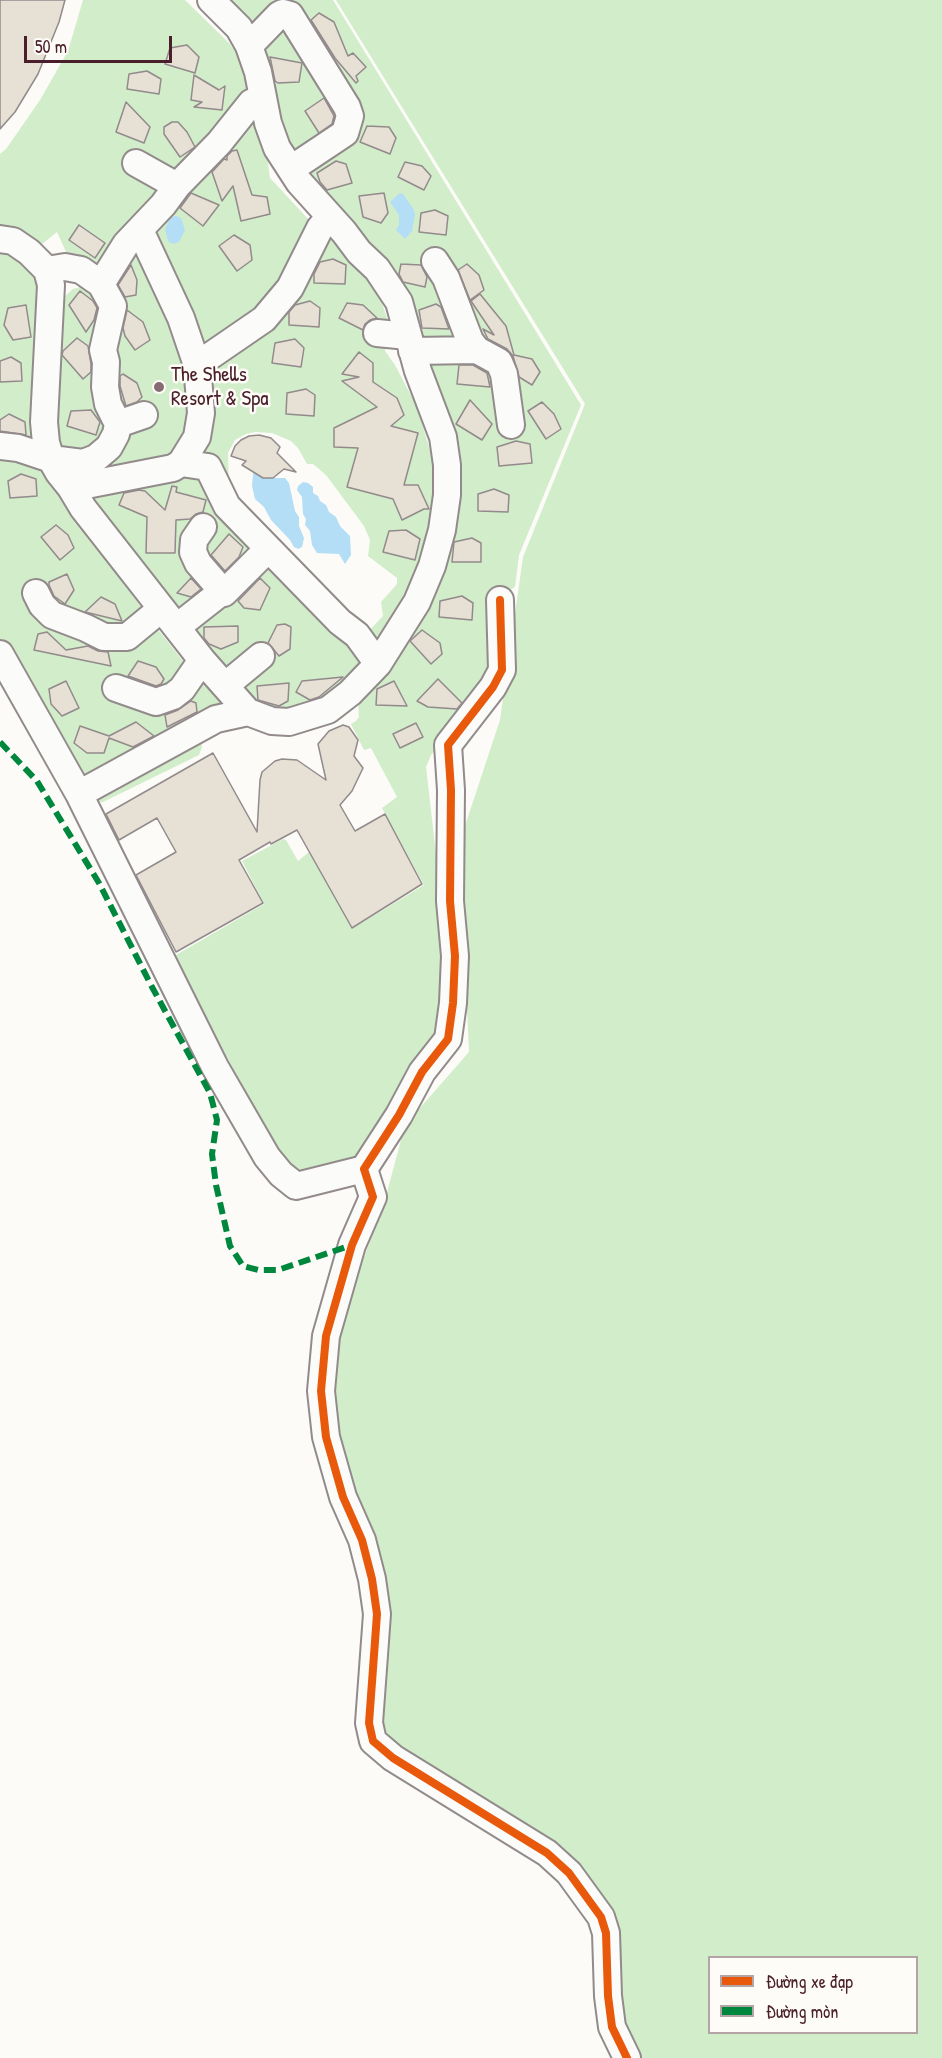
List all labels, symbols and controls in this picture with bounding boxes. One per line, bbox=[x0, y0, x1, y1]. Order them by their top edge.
scale bar bbox=[27, 24, 176, 62]
text: 50 m bbox=[35, 34, 67, 59]
place label: The Shells Resort & Spa bbox=[171, 362, 268, 412]
marker: The Shells Resort & Spa bbox=[152, 380, 166, 394]
legend bbox=[708, 1956, 918, 2034]
text: Đường xe đạp bbox=[766, 1969, 853, 1994]
text: Đường mòn bbox=[766, 1999, 838, 2024]

